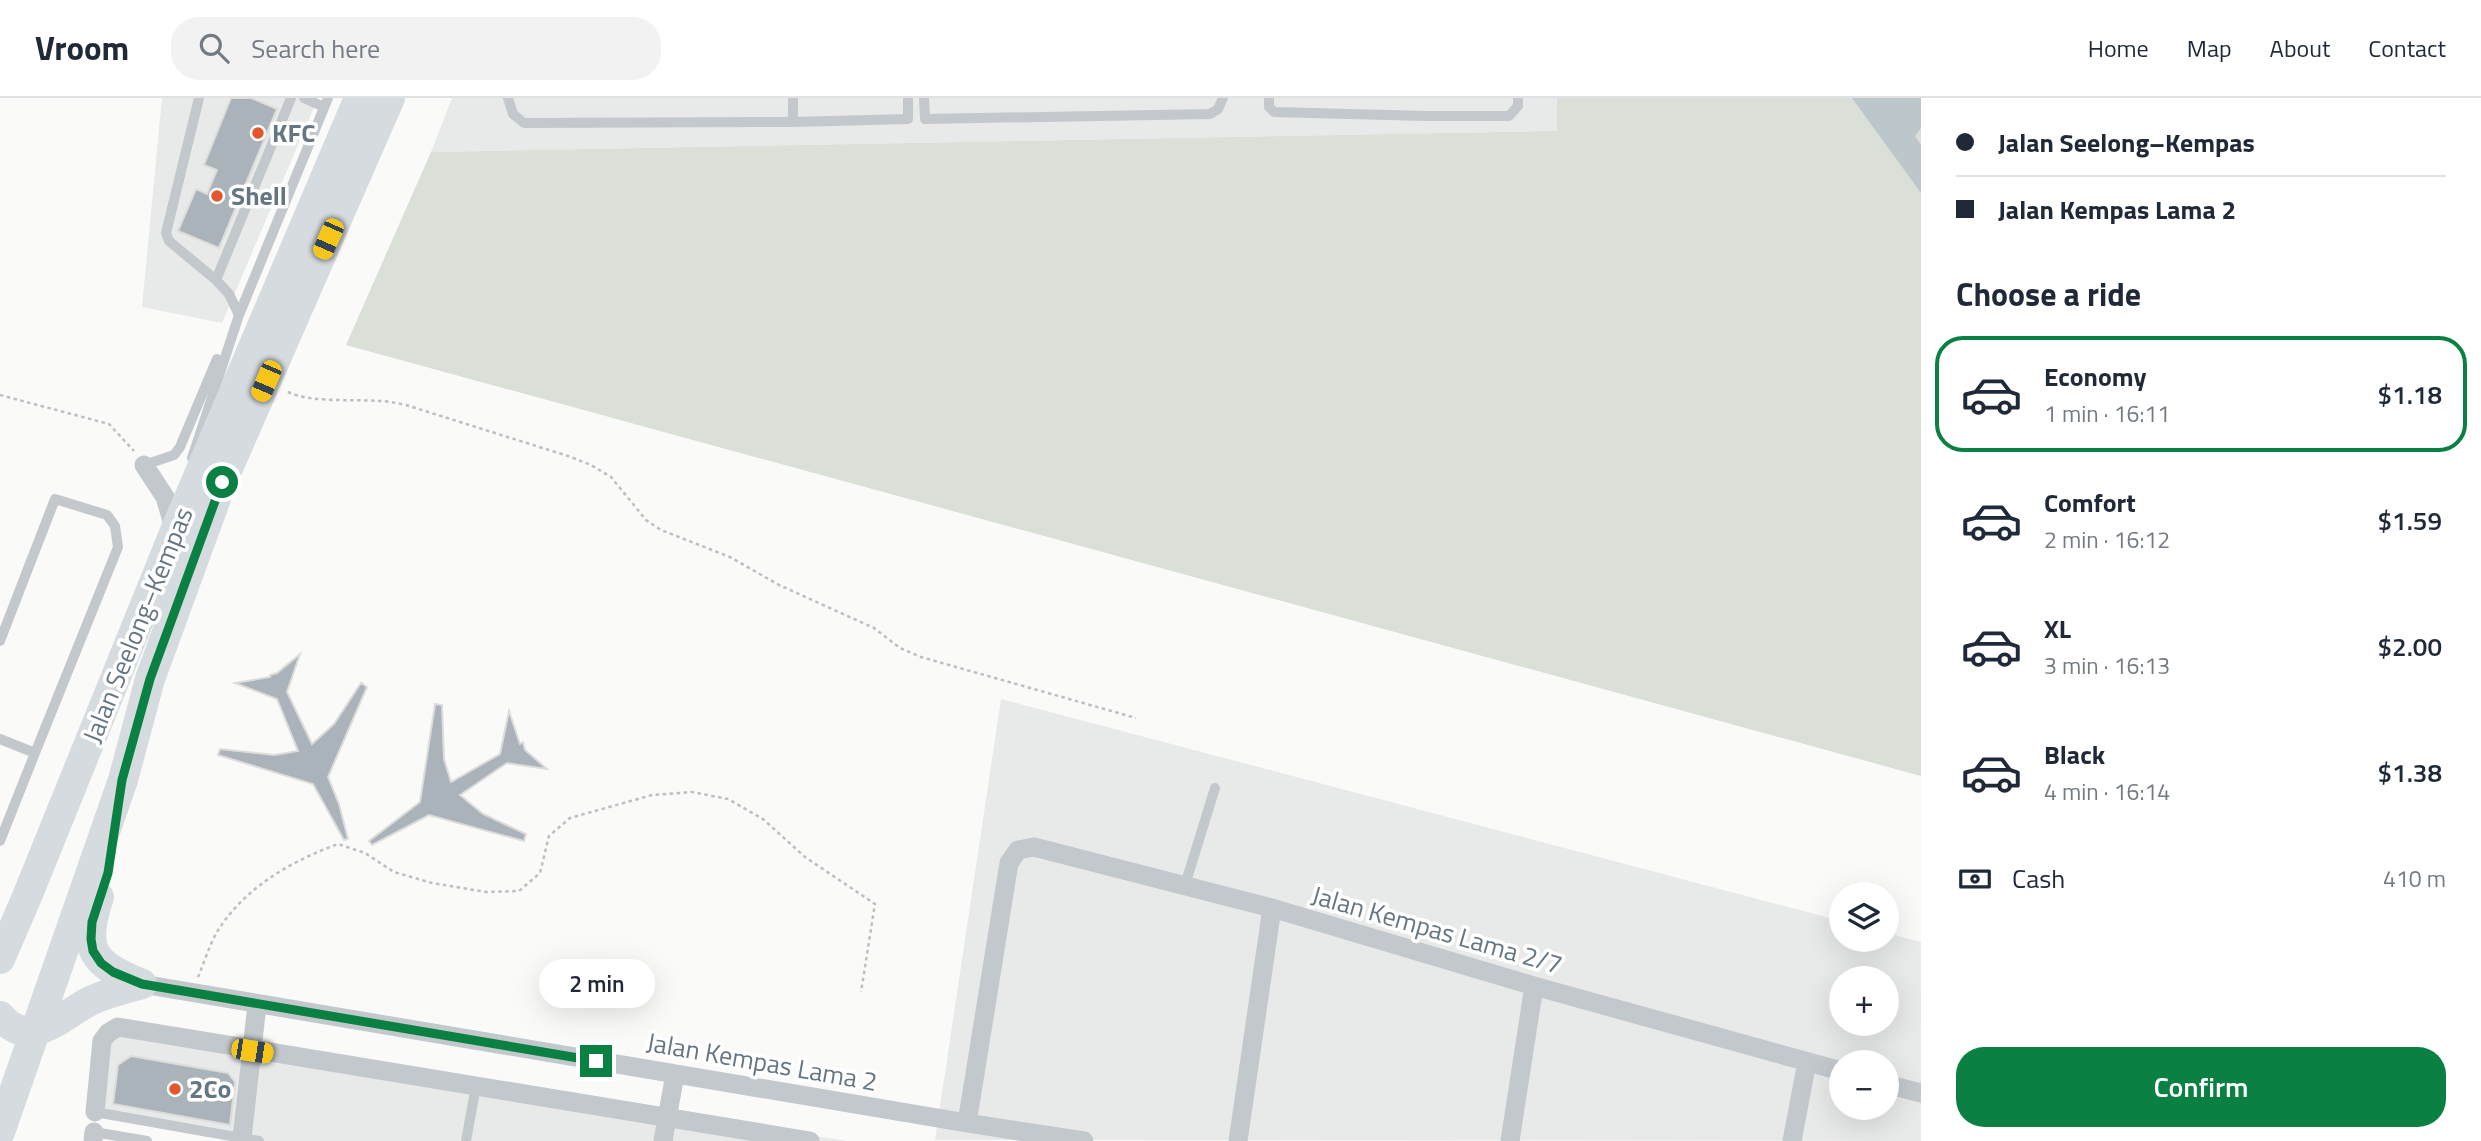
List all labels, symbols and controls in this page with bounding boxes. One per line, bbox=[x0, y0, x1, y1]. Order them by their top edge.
search box bbox=[171, 17, 661, 80]
text: Vroom bbox=[35, 23, 129, 73]
icon: search bbox=[195, 29, 233, 67]
text: Search here bbox=[251, 29, 380, 68]
text: Home bbox=[2088, 30, 2149, 66]
text: Map bbox=[2187, 30, 2232, 66]
text: About bbox=[2270, 30, 2330, 66]
text: Contact bbox=[2368, 30, 2446, 66]
place label: KFC bbox=[272, 113, 315, 152]
text: Jalan Seelong–Kempas bbox=[1998, 123, 2255, 162]
marker: KFC bbox=[250, 125, 266, 141]
place label: Shell bbox=[231, 176, 287, 215]
marker: Shell bbox=[209, 188, 225, 204]
text: Jalan Kempas Lama 2 bbox=[1998, 190, 2236, 229]
car bbox=[310, 216, 347, 262]
text: Choose a ride bbox=[1956, 270, 2141, 318]
text: Economy bbox=[2044, 357, 2146, 396]
car bbox=[249, 358, 284, 404]
icon: car bbox=[1960, 363, 2023, 426]
text: $1.18 bbox=[2378, 375, 2442, 414]
text: 1 min · 16:11 bbox=[2044, 396, 2170, 431]
route start bbox=[206, 466, 238, 498]
text: Comfort bbox=[2044, 483, 2136, 522]
icon: car bbox=[1960, 489, 2023, 552]
street label: Jalan Seelong–Kempas bbox=[72, 501, 203, 748]
text: $1.59 bbox=[2378, 501, 2442, 540]
text: 2 min · 16:12 bbox=[2044, 522, 2170, 557]
text: XL bbox=[2044, 609, 2071, 648]
icon: car bbox=[1960, 615, 2023, 678]
text: $2.00 bbox=[2378, 627, 2442, 666]
text: 3 min · 16:13 bbox=[2044, 648, 2170, 683]
text: Black bbox=[2044, 735, 2105, 774]
icon: car bbox=[1960, 741, 2023, 804]
text: $1.38 bbox=[2378, 753, 2442, 792]
text: 4 min · 16:14 bbox=[2044, 774, 2170, 809]
text: Cash bbox=[2012, 859, 2065, 898]
icon: cash bbox=[1956, 860, 1994, 898]
text: 410 m bbox=[2383, 861, 2446, 896]
street label: Jalan Kempas Lama 2/7 bbox=[1307, 875, 1567, 984]
map controls bbox=[1829, 882, 1899, 1120]
button: layers bbox=[1829, 882, 1899, 952]
callout: 2 min bbox=[538, 960, 654, 1009]
text: 2 min bbox=[569, 966, 625, 1001]
button: + bbox=[1829, 966, 1899, 1036]
street label: Jalan Kempas Lama 2 bbox=[644, 1022, 880, 1101]
car bbox=[230, 1037, 275, 1065]
route end bbox=[580, 1045, 612, 1077]
button: Confirm bbox=[1956, 1047, 2446, 1127]
button: − bbox=[1829, 1050, 1899, 1120]
place label: 2Co bbox=[189, 1069, 231, 1108]
marker: 2Co bbox=[167, 1081, 183, 1097]

